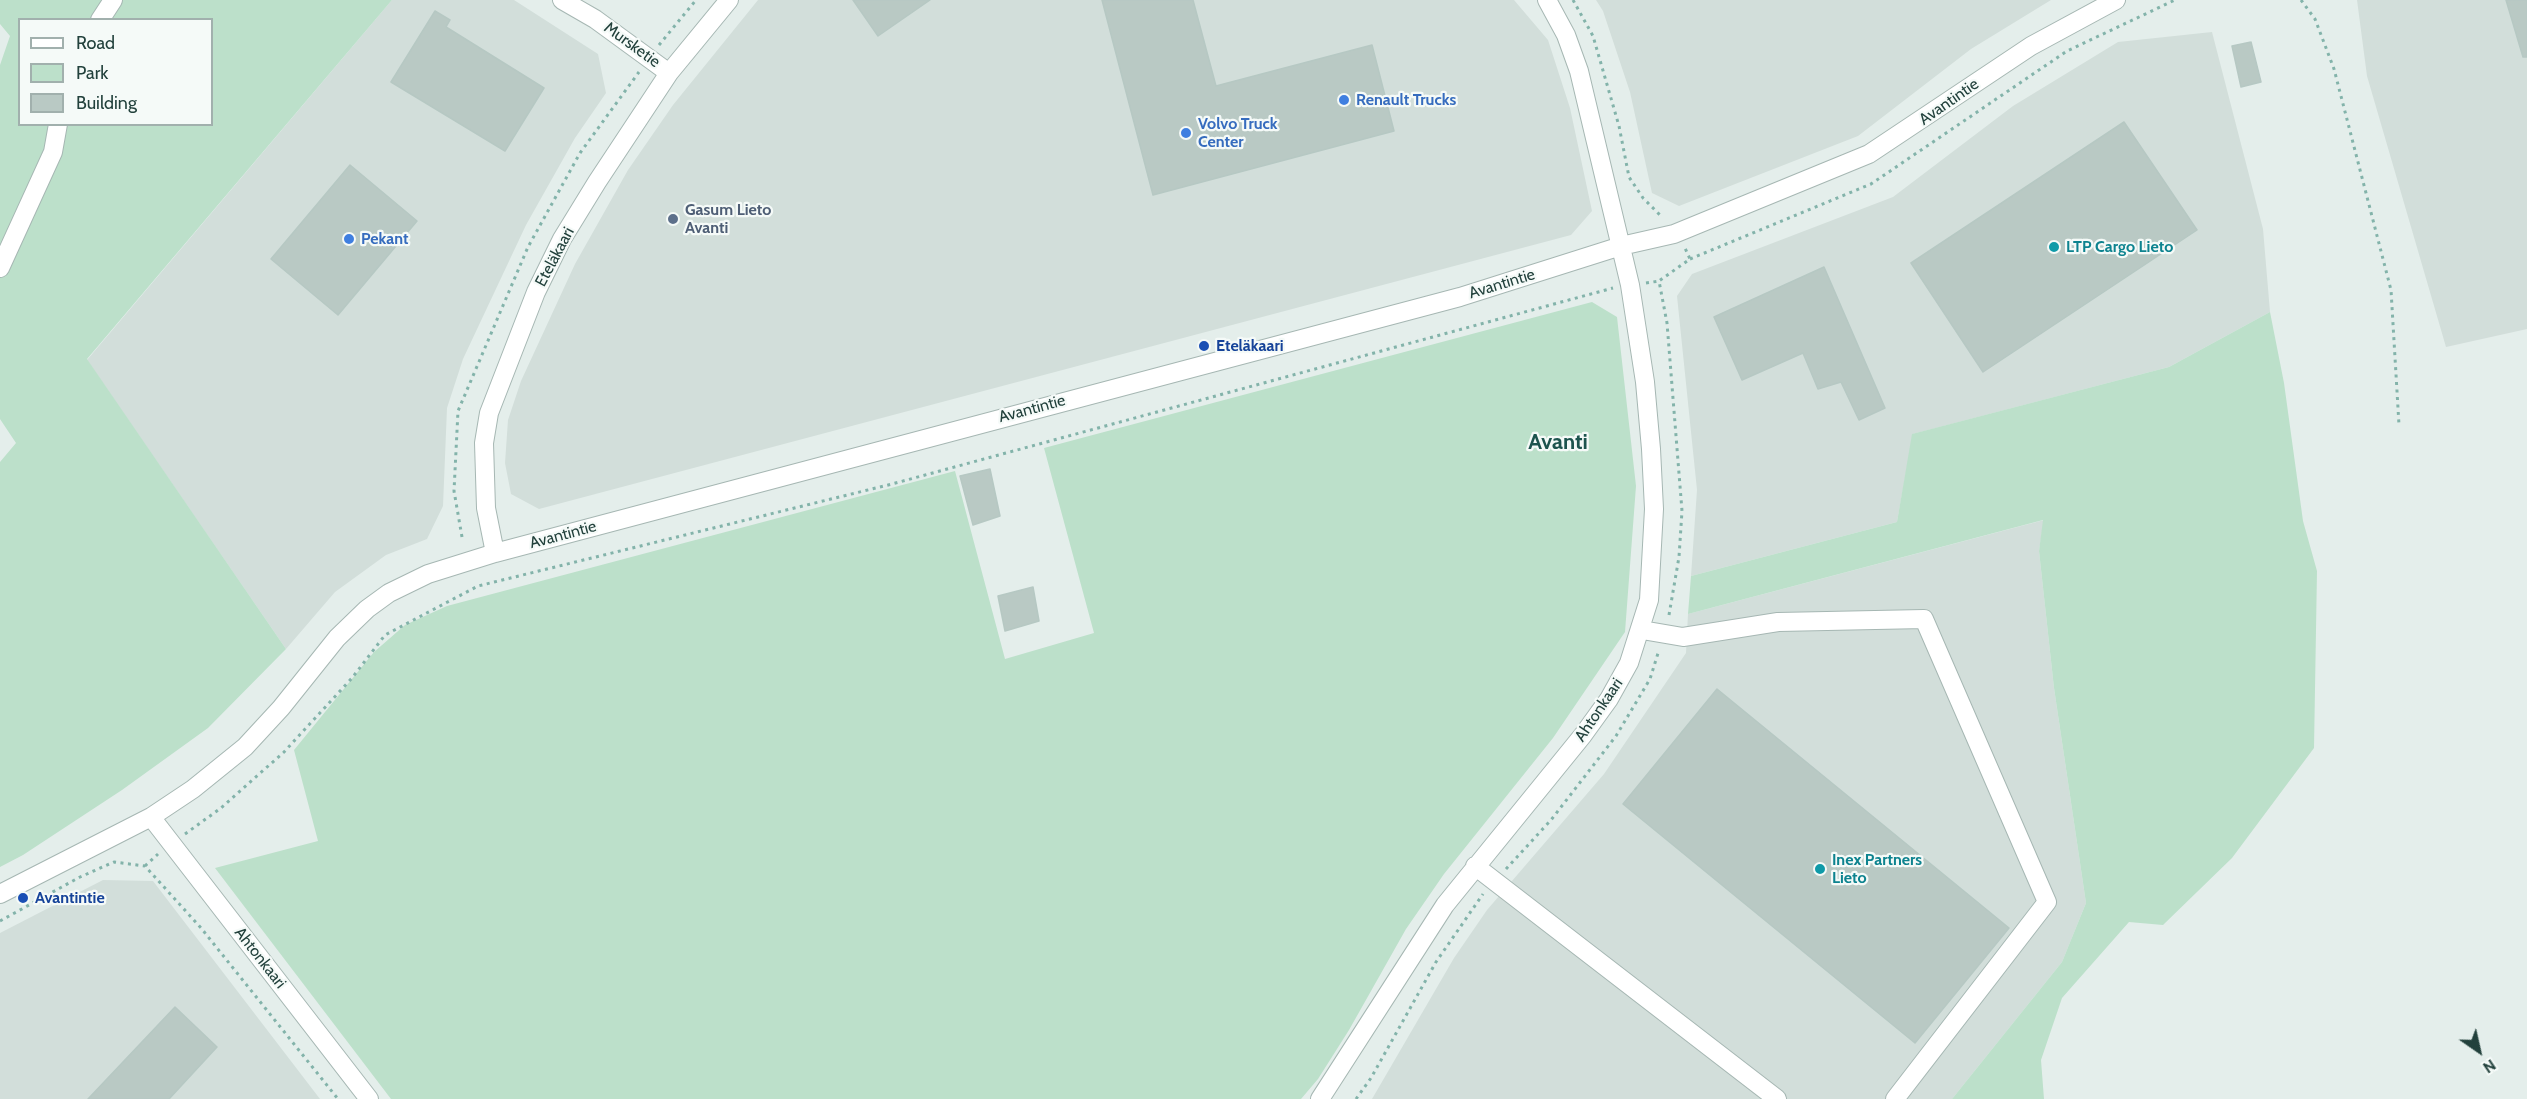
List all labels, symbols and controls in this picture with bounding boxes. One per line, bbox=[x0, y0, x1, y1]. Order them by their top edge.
legend bbox=[18, 18, 213, 126]
street label: Mursketie bbox=[600, 18, 664, 72]
text: Road bbox=[76, 32, 115, 54]
text: Park bbox=[76, 62, 108, 84]
street label: Avantintie bbox=[1916, 75, 1982, 129]
place label: Renault Trucks bbox=[1356, 90, 1456, 110]
text: Building bbox=[76, 92, 137, 114]
marker: Renault Trucks bbox=[1337, 93, 1351, 107]
place label: Volvo Truck Center bbox=[1198, 114, 1278, 152]
marker: Volvo Truck Center bbox=[1179, 126, 1193, 140]
place label: Gasum Lieto Avanti bbox=[685, 200, 771, 238]
marker: Gasum Lieto Avanti bbox=[666, 212, 680, 226]
street label: Eteläkaari bbox=[531, 224, 579, 290]
place label: Pekant bbox=[361, 229, 408, 249]
marker: Pekant bbox=[342, 232, 356, 246]
place label: LTP Cargo Lieto bbox=[2066, 237, 2173, 257]
marker: LTP Cargo Lieto bbox=[2047, 240, 2061, 254]
street label: Avantintie bbox=[1467, 265, 1537, 303]
place label: Eteläkaari bbox=[1216, 336, 1284, 356]
marker: Eteläkaari bbox=[1197, 339, 1211, 353]
street label: Avantintie bbox=[997, 391, 1067, 427]
district label: Avanti bbox=[1528, 430, 1588, 456]
street label: Avantintie bbox=[528, 517, 598, 553]
street label: Ahtonkaari bbox=[1571, 675, 1627, 745]
place label: Inex Partners Lieto bbox=[1832, 850, 1922, 888]
marker: Inex Partners Lieto bbox=[1813, 862, 1827, 876]
place label: Avantintie bbox=[35, 888, 105, 908]
marker: Avantintie bbox=[16, 891, 30, 905]
street label: Ahtonkaari bbox=[230, 924, 290, 992]
north arrow bbox=[2449, 1021, 2509, 1081]
text: N bbox=[2479, 1055, 2499, 1077]

